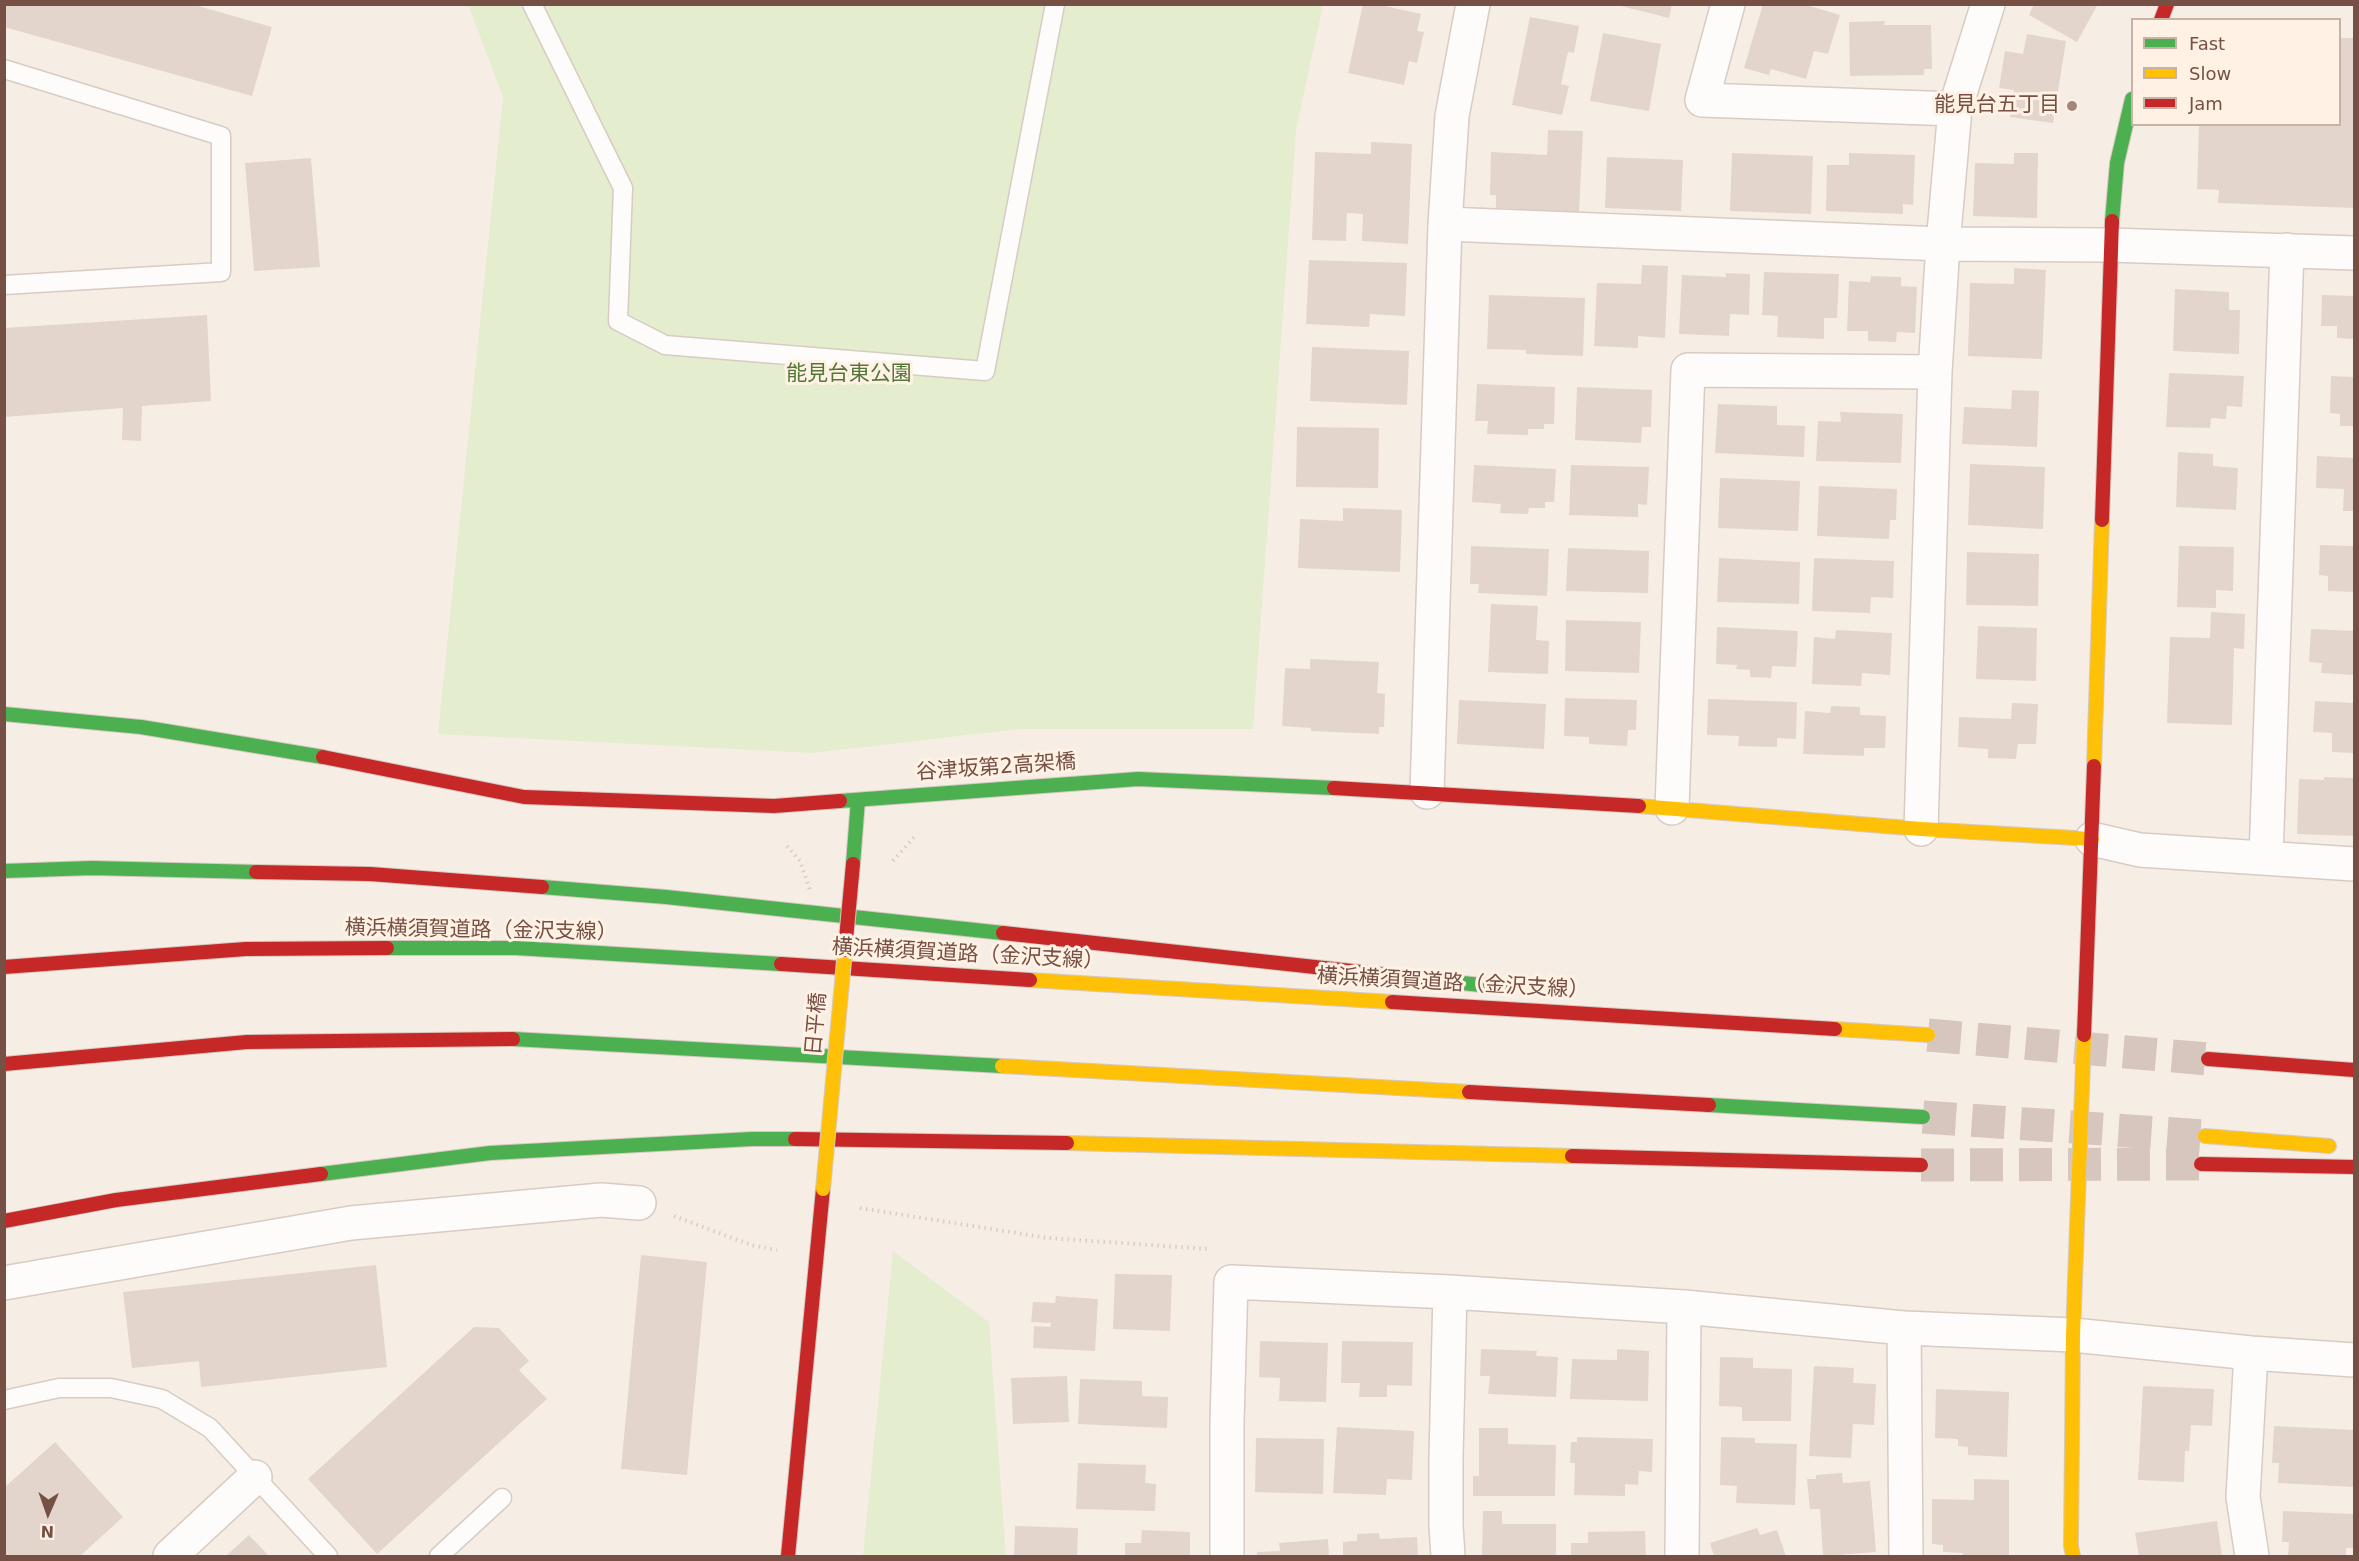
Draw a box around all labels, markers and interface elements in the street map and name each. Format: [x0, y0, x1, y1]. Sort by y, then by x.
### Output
legend [2131, 18, 2341, 126]
text: Fast [2189, 33, 2225, 54]
text: Slow [2189, 63, 2231, 84]
place label: 能見台五丁目 [1934, 93, 2060, 119]
text: Jam [2189, 93, 2223, 114]
marker: 能見台五丁目 [2065, 99, 2079, 113]
park label: 能見台東公園 [786, 362, 912, 388]
street label: 谷津坂第2高架橋 [915, 750, 1077, 786]
street label: 横浜横須賀道路（金沢支線） [344, 916, 618, 946]
street label: 横浜横須賀道路（金沢支線） [831, 935, 1105, 975]
street label: 横浜横須賀道路（金沢支線） [1316, 964, 1590, 1004]
street label: 日平橋 [802, 992, 832, 1056]
north arrow [18, 1483, 78, 1543]
text: N [40, 1522, 54, 1541]

